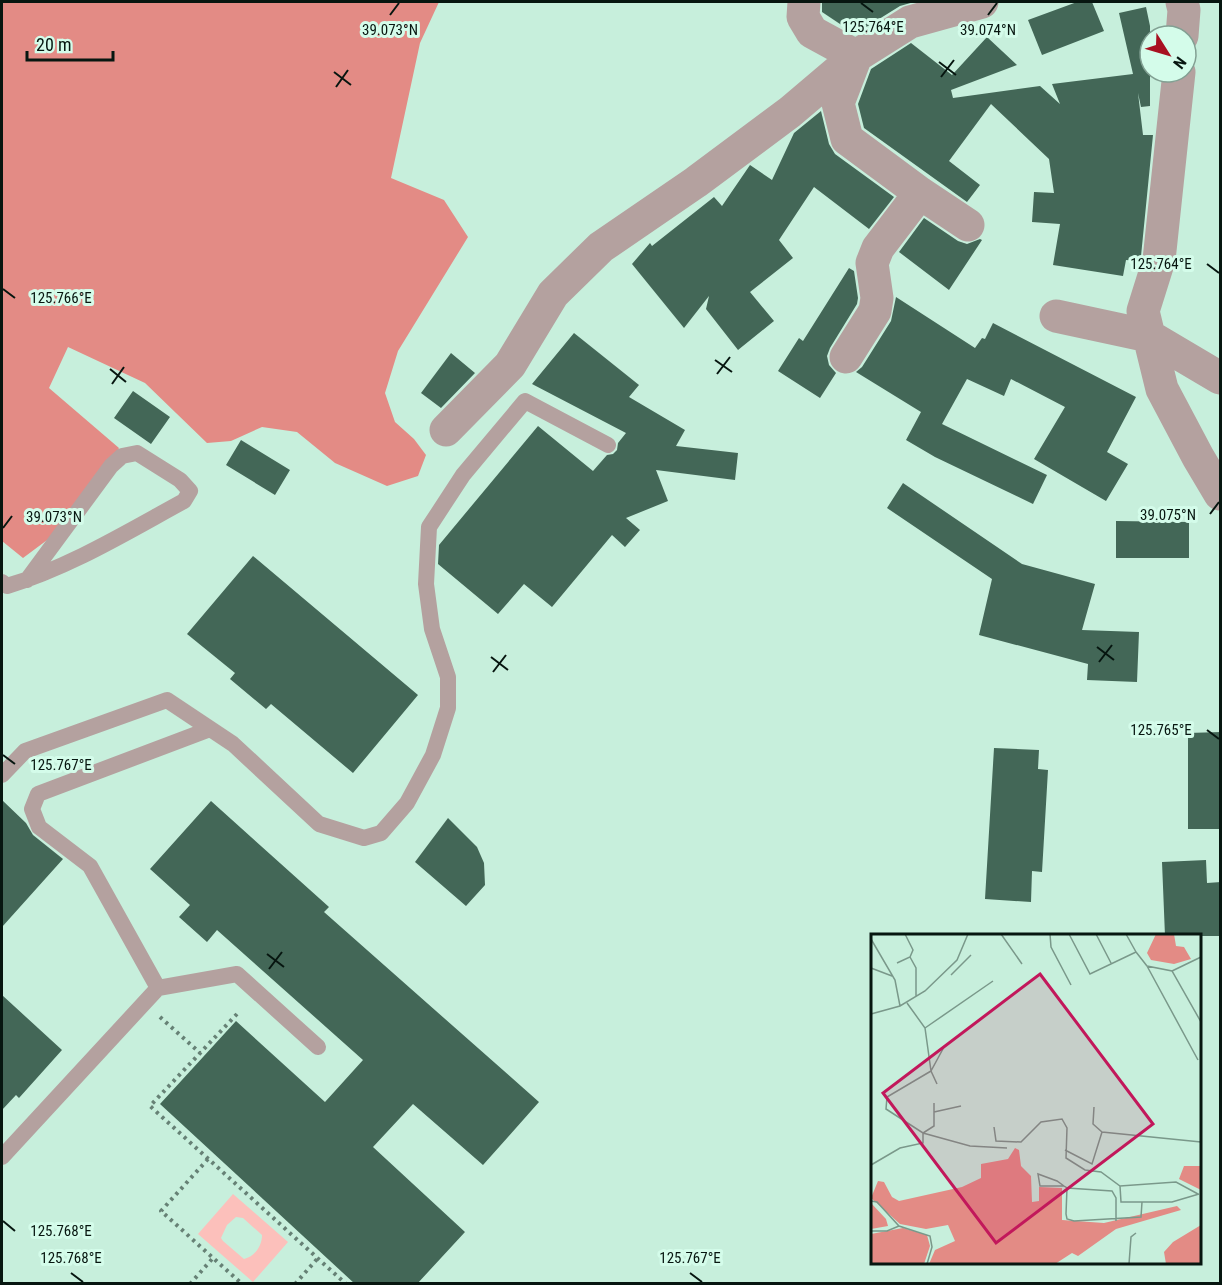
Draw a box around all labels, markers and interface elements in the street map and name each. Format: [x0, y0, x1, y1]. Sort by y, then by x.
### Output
text: 125.764°E [842, 18, 904, 36]
text: 39.073°N [362, 21, 418, 39]
text: 39.074°N [960, 21, 1016, 39]
scale bar [27, 24, 112, 62]
north arrow [1138, 24, 1198, 84]
text: 20 m [36, 34, 71, 55]
text: N [1169, 53, 1190, 72]
text: 125.764°E [1130, 255, 1192, 273]
text: 125.766°E [30, 289, 92, 307]
text: 39.075°N [1140, 506, 1196, 524]
text: 39.073°N [26, 508, 82, 526]
text: 125.765°E [1130, 721, 1192, 739]
text: 125.767°E [30, 756, 92, 774]
inset map [871, 934, 1201, 1264]
text: 125.768°E [30, 1222, 92, 1240]
text: 125.768°E [40, 1249, 102, 1267]
text: 125.767°E [659, 1249, 721, 1267]

